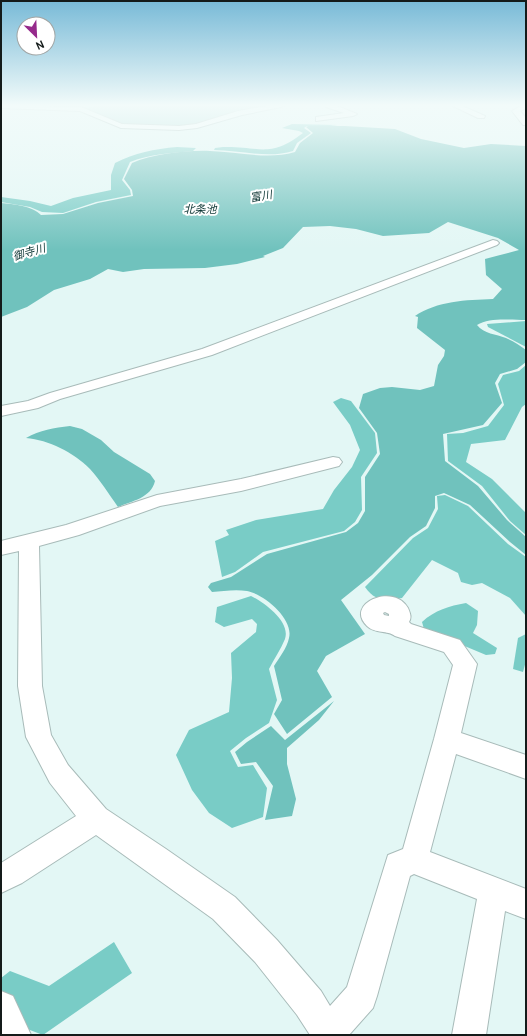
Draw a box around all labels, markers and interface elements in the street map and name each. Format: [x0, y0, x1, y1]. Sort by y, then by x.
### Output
north arrow [16, 16, 56, 56]
text: N [34, 37, 46, 53]
water label: 富川 [249, 187, 274, 205]
water label: 北条池 [184, 202, 217, 216]
water label: 御寺川 [11, 240, 48, 263]

